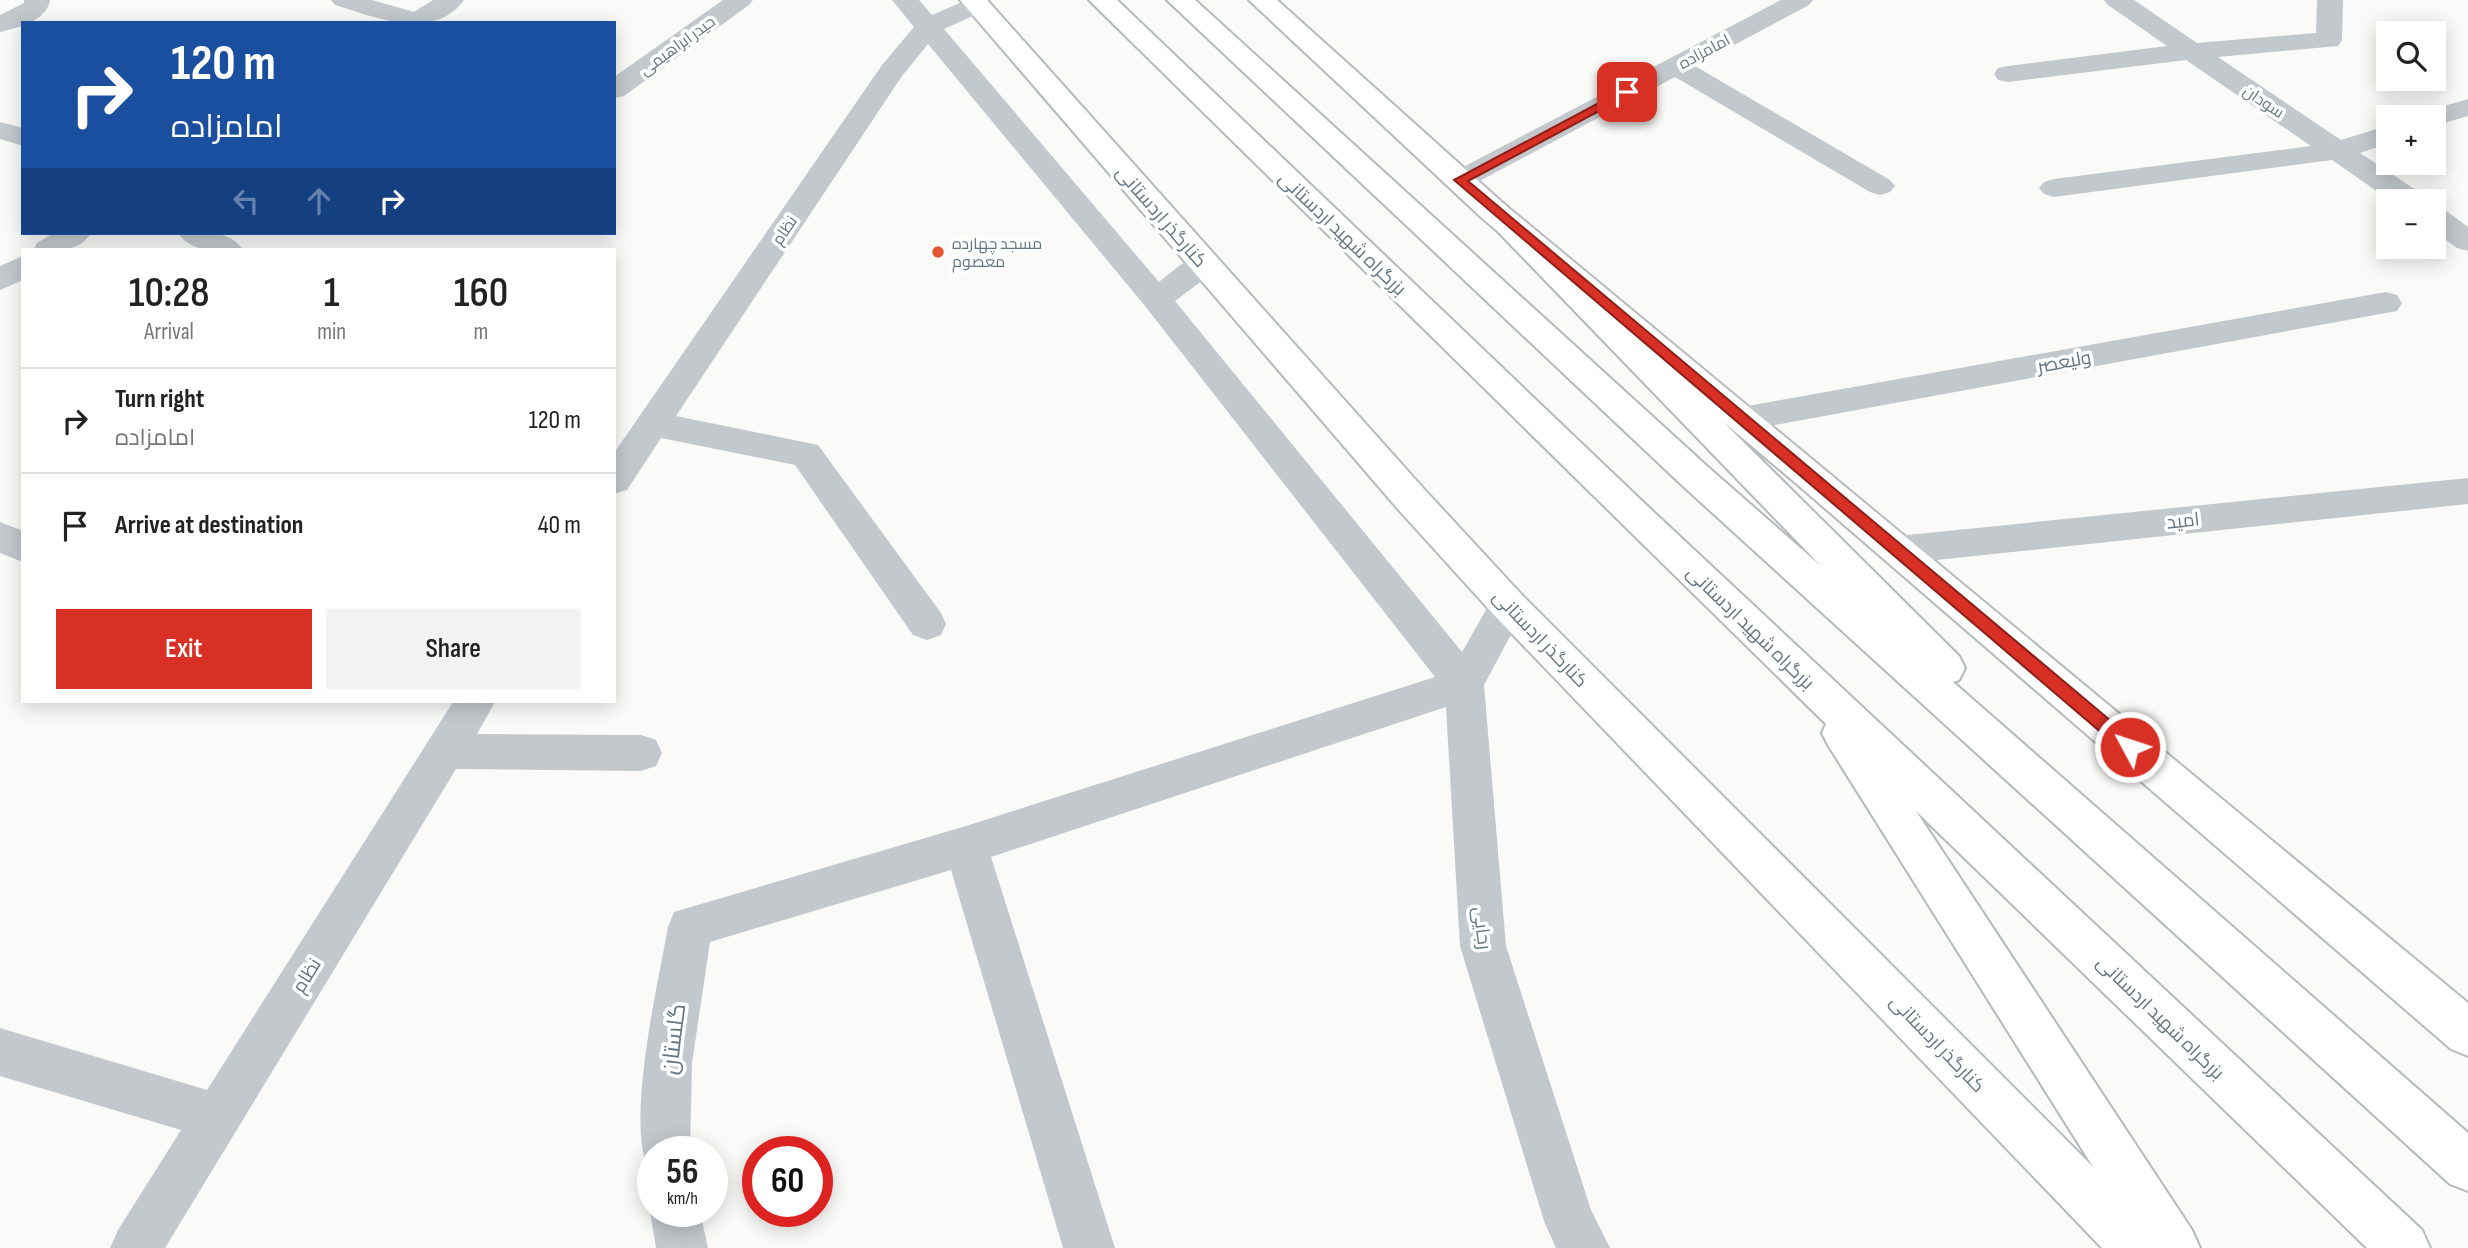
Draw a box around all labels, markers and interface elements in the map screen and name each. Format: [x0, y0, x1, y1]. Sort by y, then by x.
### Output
street label: حیدر ابراهیمی [636, 12, 719, 80]
map controls [2376, 21, 2446, 259]
button: search [2376, 21, 2446, 91]
street label: امامزاده [1676, 31, 1734, 74]
text: 120 m [171, 35, 276, 94]
icon: right [56, 49, 147, 140]
pin [1597, 62, 1657, 122]
icon: arrive [1608, 73, 1646, 111]
street label: سودان [2239, 82, 2287, 123]
button: + [2376, 105, 2446, 175]
text: امامزاده [171, 108, 283, 147]
street label: کنارگذر اردستانی [1110, 161, 1211, 273]
street label: بزرگراه شهید اردستانی [1273, 167, 1411, 301]
icon: left [227, 182, 265, 220]
icon: ahead [300, 182, 338, 220]
icon: right [373, 182, 411, 220]
button: − [2376, 189, 2446, 259]
street label: نظام [769, 213, 803, 250]
place label: مسجد چهارده معصوم [952, 235, 1042, 273]
marker: مسجد چهارده معصوم [930, 244, 946, 260]
text: 10:28 [129, 268, 209, 319]
text: 1 [324, 268, 339, 319]
text: 160 [454, 268, 508, 319]
text: Arrival [144, 318, 194, 346]
text: min [317, 318, 346, 346]
text: m [474, 318, 488, 346]
street label: ولیعصر [2034, 346, 2093, 379]
text: Turn right [115, 384, 204, 415]
icon: right [56, 402, 94, 440]
text: 120 m [528, 405, 581, 436]
text: امامزاده [115, 424, 195, 452]
icon: arrive [56, 507, 94, 545]
street label: امید [2166, 508, 2201, 535]
text: Arrive at destination [115, 510, 303, 541]
text: 40 m [538, 510, 581, 541]
street label: بزرگراه شهید اردستانی [1681, 561, 1819, 695]
street label: کنارگذر اردستانی [1487, 585, 1592, 693]
button: Exit [56, 609, 312, 689]
button: Share [326, 609, 581, 689]
position arrow [2093, 710, 2167, 784]
street label: رجایی [1467, 905, 1496, 951]
street label: بزرگراه شهید اردستانی [2091, 951, 2229, 1085]
street label: نظام [288, 954, 328, 998]
street label: کنارگذر اردستانی [1884, 990, 1989, 1098]
street label: گلستان [656, 1002, 692, 1076]
speed limit sign: 60 [742, 1136, 833, 1227]
text: 56 [667, 1151, 698, 1194]
text: km/h [667, 1188, 698, 1209]

